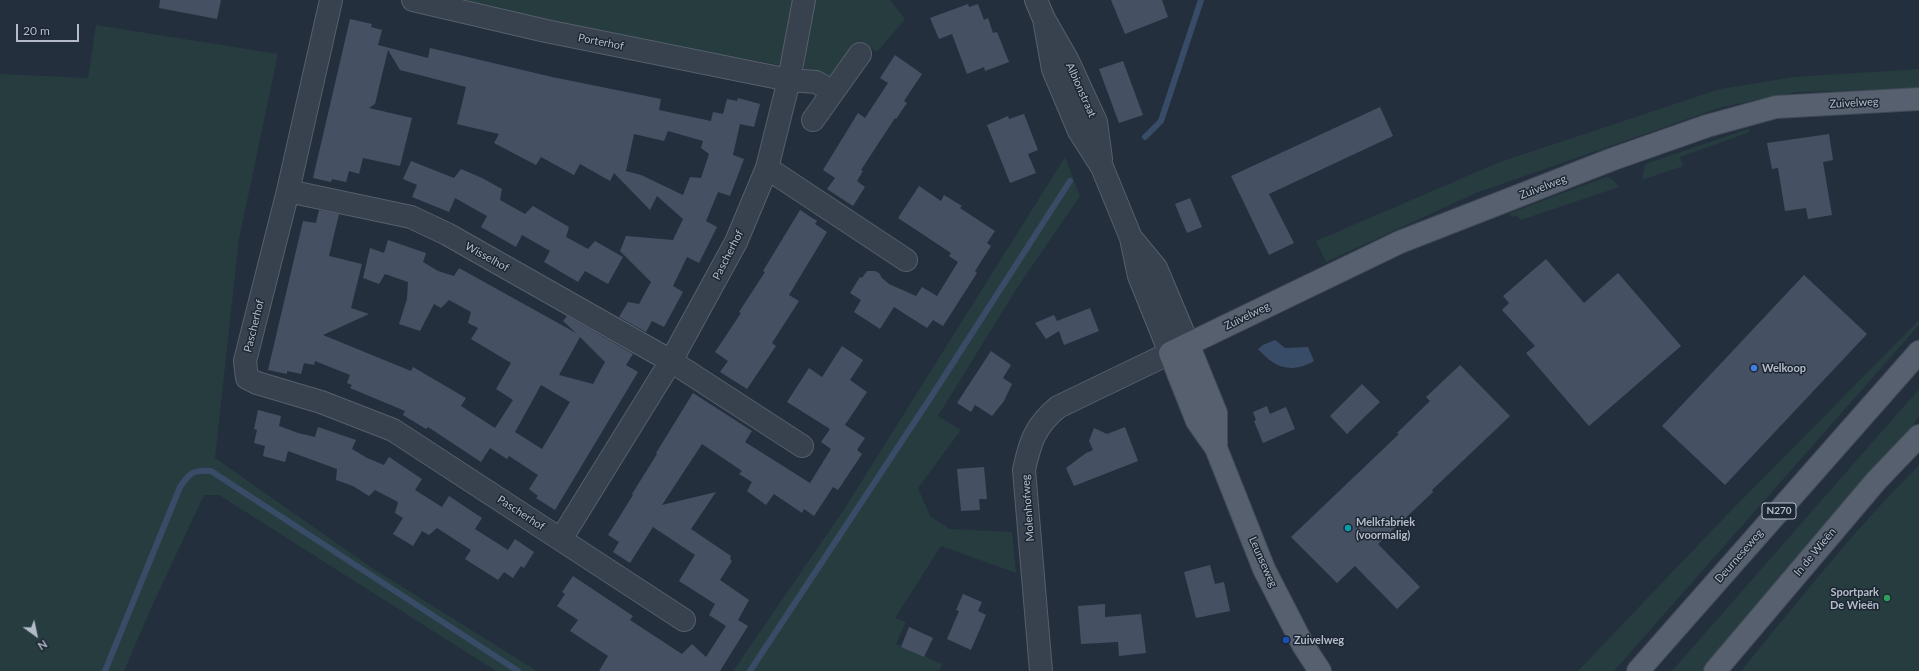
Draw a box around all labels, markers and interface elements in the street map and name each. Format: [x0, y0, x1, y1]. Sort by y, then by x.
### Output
scale bar [18, 16, 81, 42]
text: 20 m [23, 23, 50, 38]
street label: Porterhof [577, 31, 625, 53]
street label: Albionstraat [1063, 61, 1099, 119]
street label: Zuivelweg [1829, 95, 1879, 111]
street label: Zuivelweg [1518, 172, 1568, 202]
street label: Pascherhof [710, 228, 746, 282]
street label: Wisselhof [463, 240, 511, 274]
street label: Pascherhof [241, 298, 267, 354]
street label: Zuivelweg [1222, 299, 1272, 333]
place label: Welkoop [1762, 361, 1806, 375]
marker: Welkoop [1749, 363, 1759, 373]
street label: Molenhofweg [1019, 474, 1037, 542]
street label: Pascherhof [495, 493, 547, 533]
road number: N270 [1762, 503, 1796, 519]
place label: Melkfabriek (voormalig) [1356, 515, 1415, 541]
marker: Melkfabriek (voormalig) [1343, 523, 1353, 533]
street label: In de Wieën [1791, 525, 1839, 579]
street label: Deurneseweg [1712, 526, 1766, 586]
street label: Leunseweg [1246, 535, 1280, 589]
place label: Sportpark De Wieën [1830, 585, 1879, 611]
marker: Sportpark De Wieën [1882, 593, 1892, 603]
north arrow [16, 615, 56, 655]
place label: Zuivelweg [1294, 633, 1344, 647]
marker: Zuivelweg [1281, 635, 1291, 645]
text: N [36, 638, 50, 653]

